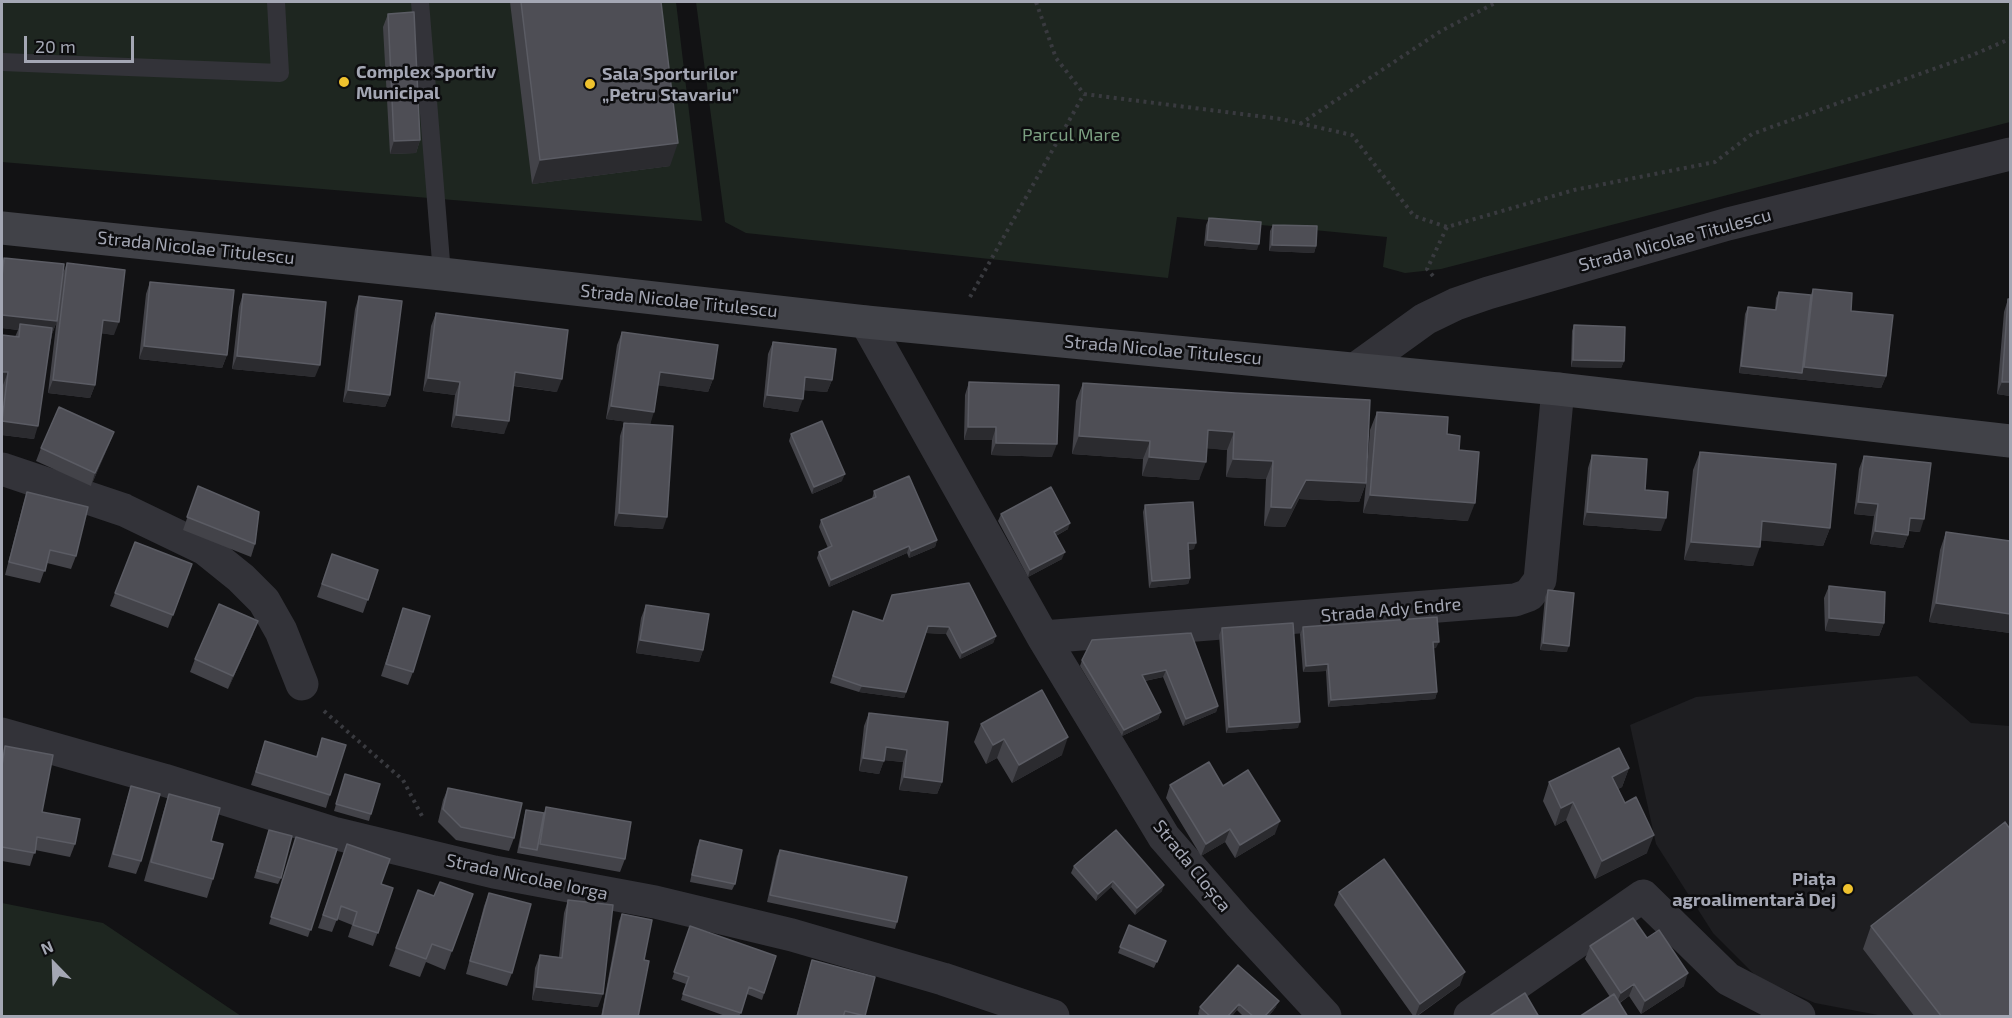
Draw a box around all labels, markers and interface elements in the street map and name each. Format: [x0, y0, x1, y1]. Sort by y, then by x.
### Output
scale bar [27, 24, 136, 62]
text: 20 m [35, 35, 76, 57]
place label: Complex Sportiv Municipal [356, 61, 496, 104]
place label: Sala Sporturilor „Petru Stavariu” [602, 63, 739, 106]
marker: Complex Sportiv Municipal [337, 75, 351, 89]
marker: Sala Sporturilor „Petru Stavariu” [583, 77, 597, 91]
park label: Parcul Mare [1022, 124, 1120, 146]
street label: Strada Nicolae Titulescu [1576, 204, 1774, 276]
street label: Strada Nicolae Titulescu [96, 227, 296, 269]
street label: Strada Nicolae Titulescu [579, 280, 779, 322]
street label: Strada Nicolae Titulescu [1063, 331, 1263, 369]
street label: Strada Ady Endre [1320, 593, 1462, 627]
street label: Strada Cloșca [1148, 816, 1236, 916]
street label: Strada Nicolae Iorga [444, 849, 610, 905]
place label: Piața agroalimentară Dej [1672, 868, 1836, 910]
marker: Piața agroalimentară Dej [1841, 882, 1855, 896]
north arrow [24, 934, 84, 994]
text: N [38, 936, 56, 958]

